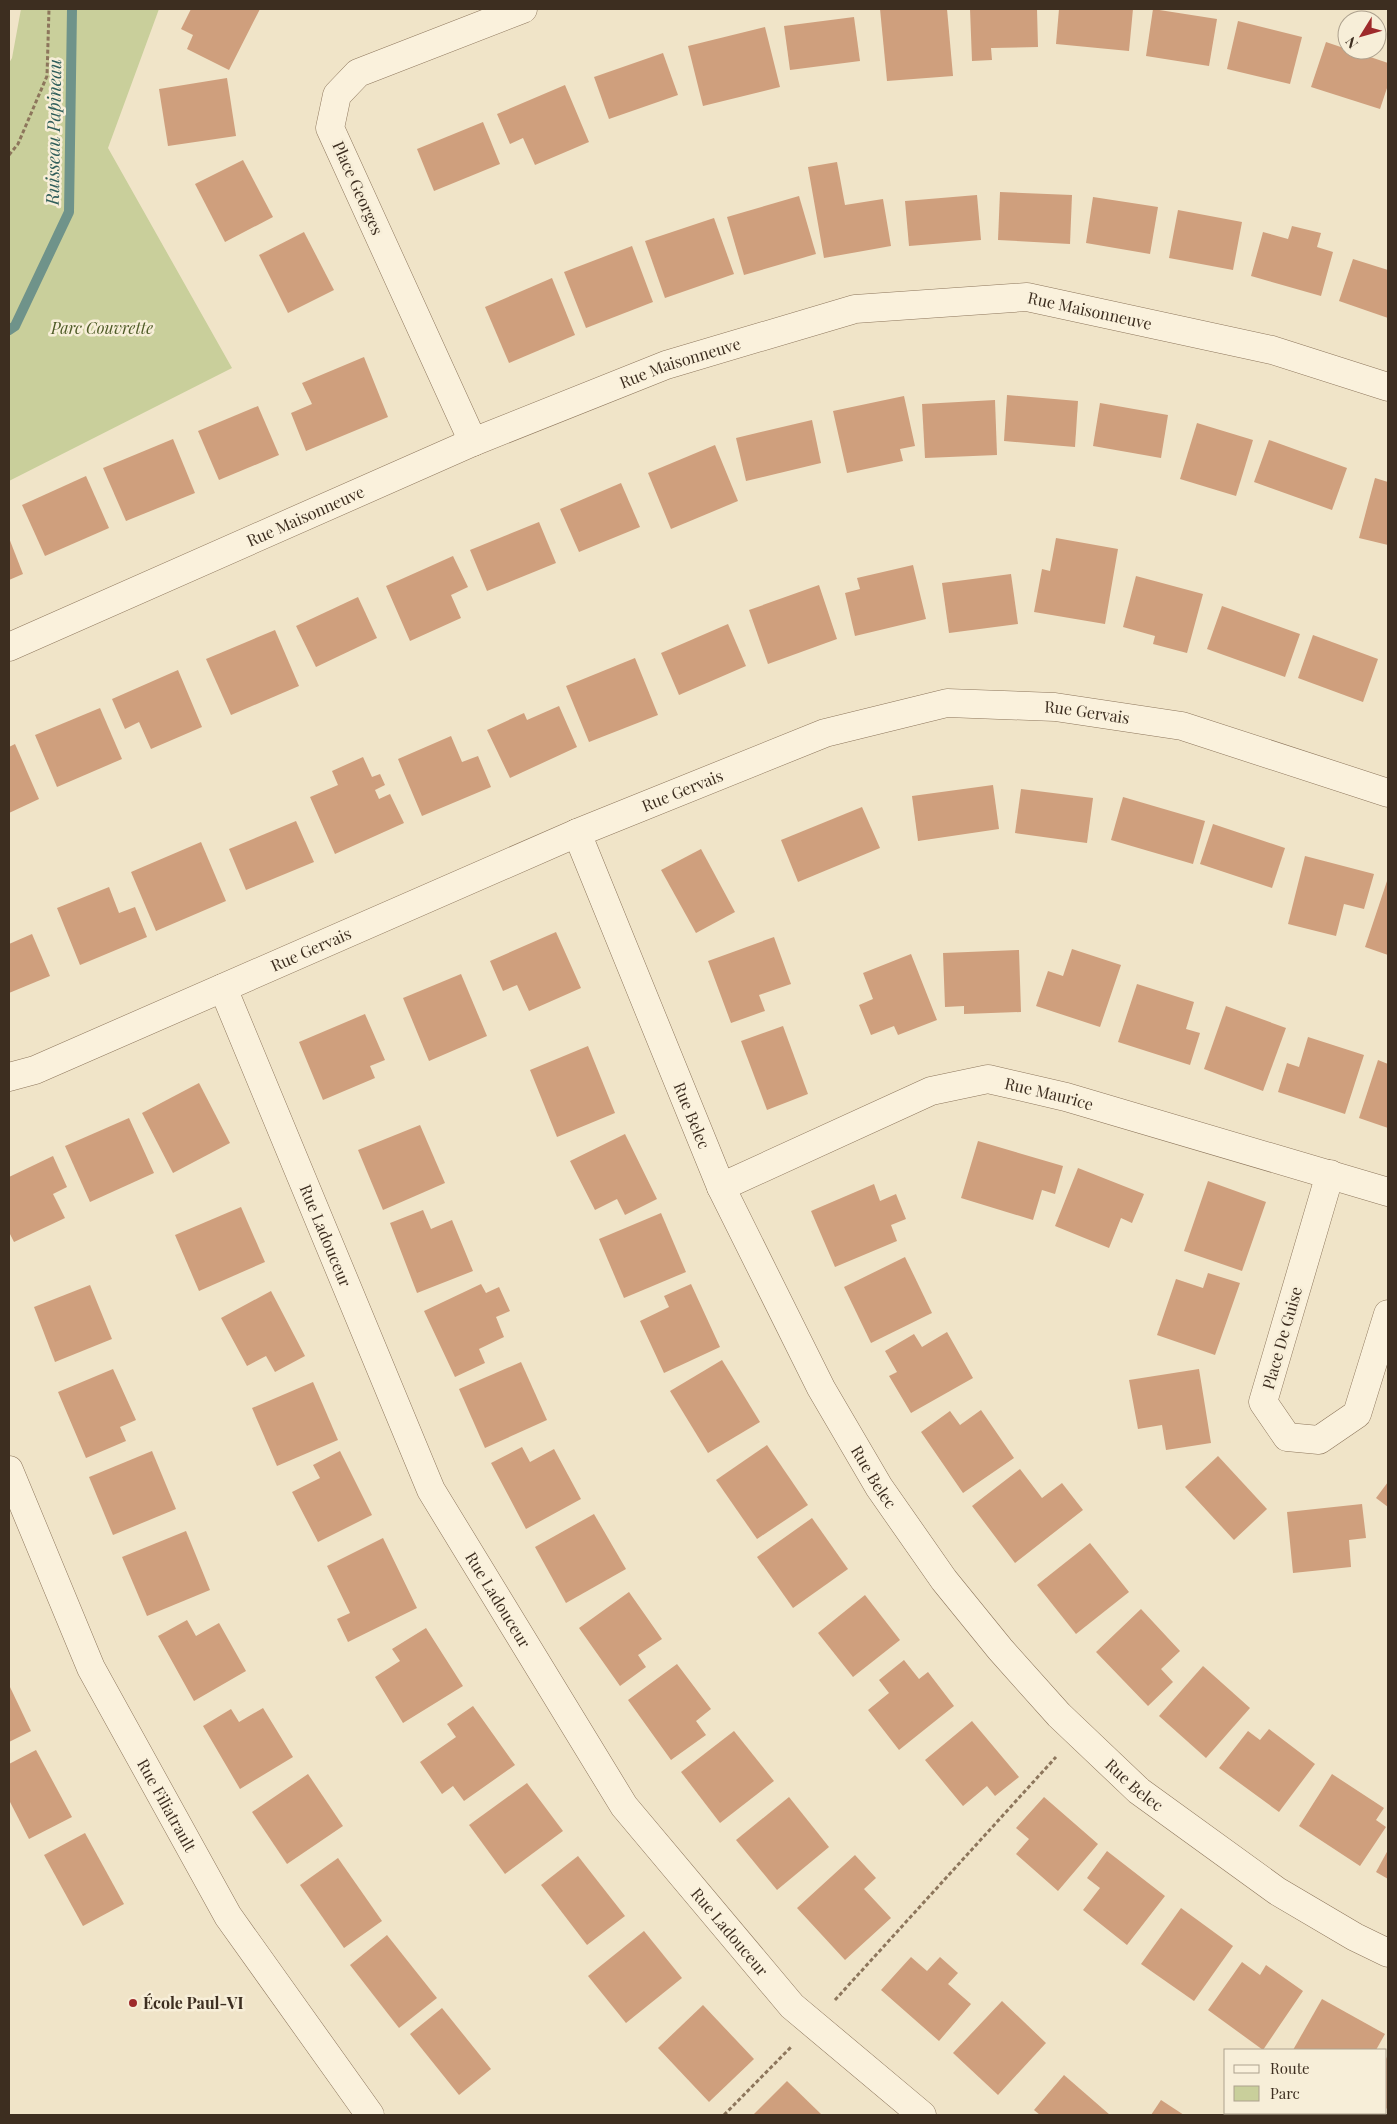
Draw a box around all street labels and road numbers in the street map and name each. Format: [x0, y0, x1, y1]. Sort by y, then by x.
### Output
street label: Place Georges [328, 138, 388, 238]
street label: Rue Maisonneuve [1026, 286, 1154, 334]
street label: Rue Maisonneuve [616, 333, 743, 393]
street label: Rue Maisonneuve [243, 480, 367, 551]
street label: Rue Gervais [1044, 696, 1131, 728]
street label: Rue Gervais [638, 764, 726, 816]
street label: Rue Gervais [267, 922, 354, 976]
street label: Rue Maurice [1003, 1072, 1096, 1115]
street label: Rue Belec [669, 1079, 715, 1152]
street label: Rue Ladouceur [296, 1181, 357, 1290]
street label: Place De Guise [1257, 1284, 1306, 1392]
street label: Rue Belec [847, 1441, 902, 1512]
street label: Rue Ladouceur [461, 1548, 536, 1651]
street label: Rue Belec [1101, 1754, 1168, 1815]
street label: Rue Filiatrault [133, 1755, 201, 1855]
street label: Rue Ladouceur [687, 1883, 773, 1980]

